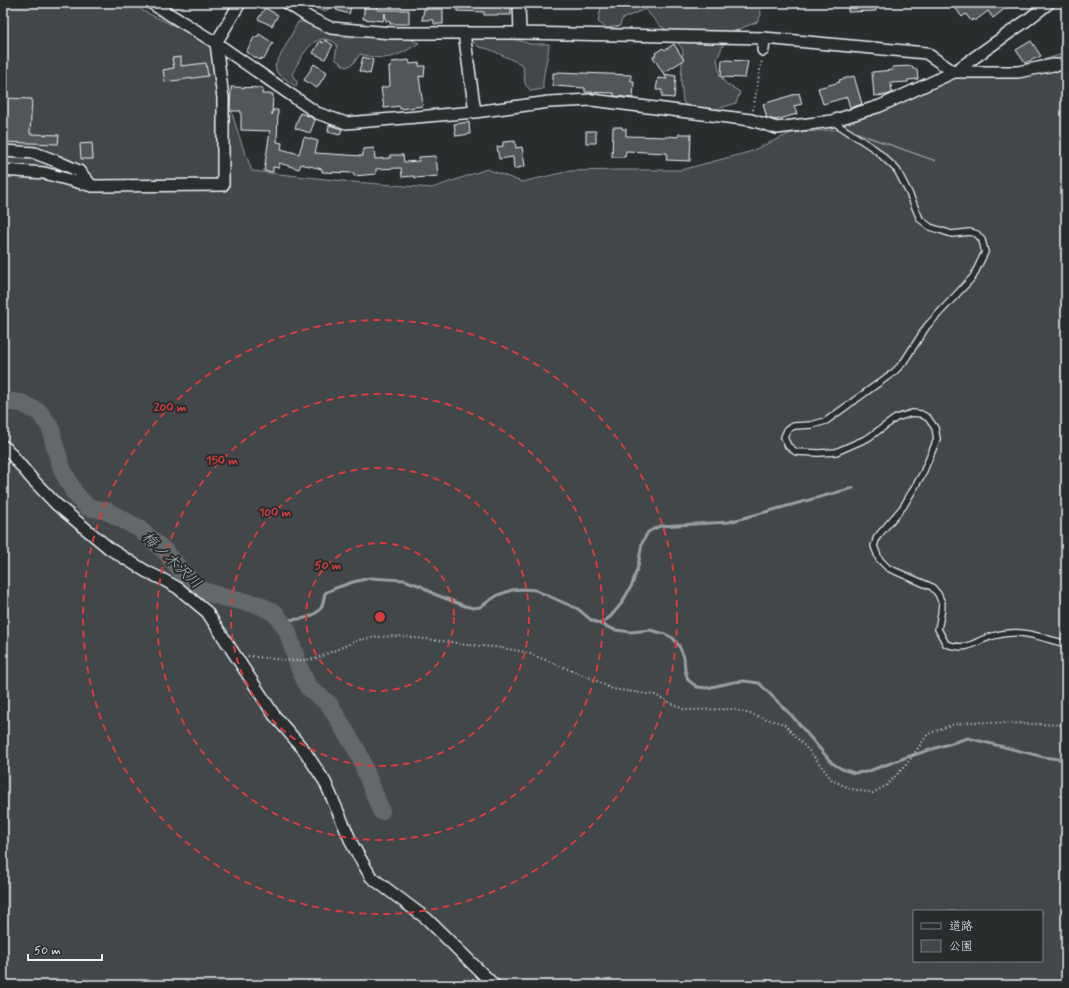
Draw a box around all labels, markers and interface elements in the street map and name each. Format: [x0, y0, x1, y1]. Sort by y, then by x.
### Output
text: 200 m [154, 400, 187, 416]
text: 150 m [206, 453, 238, 469]
text: 100 m [259, 505, 292, 521]
water label: 梅ノ木沢川 [137, 528, 206, 594]
text: 50 m [315, 558, 342, 574]
centre of rings [373, 610, 387, 624]
legend [913, 910, 1043, 962]
text: 道路 [949, 919, 973, 935]
scale bar [28, 936, 102, 962]
text: 公園 [949, 939, 973, 955]
text: 50 m [34, 943, 61, 959]

